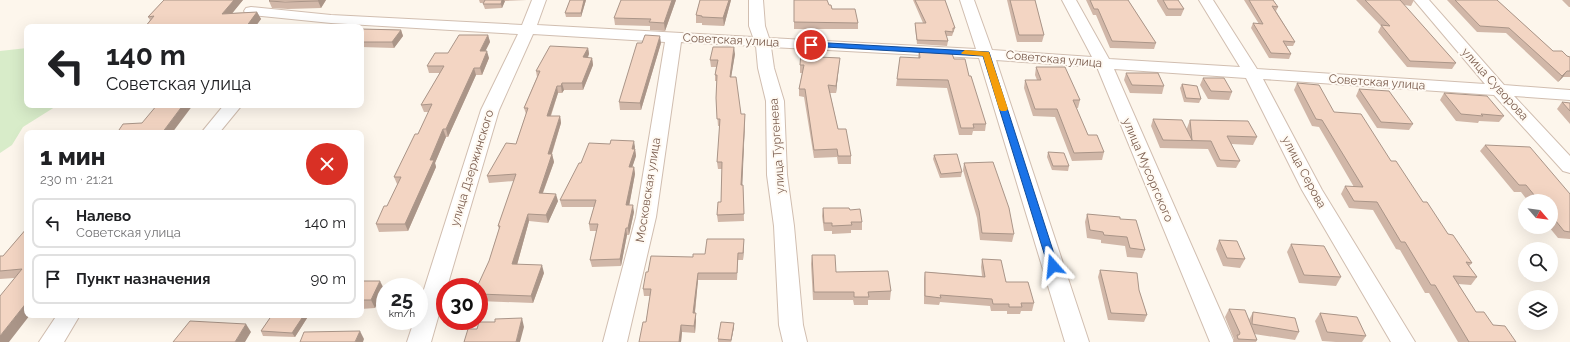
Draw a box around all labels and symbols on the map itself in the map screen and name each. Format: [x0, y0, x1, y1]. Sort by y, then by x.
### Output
pin [794, 28, 828, 62]
street label: Советская улица [682, 30, 780, 50]
street label: улица Суворова [1459, 45, 1531, 123]
street label: Советская улица [1005, 48, 1103, 70]
street label: Советская улица [1328, 72, 1426, 92]
street label: улица Тургенева [767, 98, 787, 194]
street label: улица Дзержинского [448, 108, 496, 228]
street label: улица Мусоргского [1120, 116, 1176, 224]
street label: улица Серова [1279, 133, 1329, 211]
street label: Московская улица [633, 137, 663, 243]
north arrow [1518, 194, 1558, 234]
position arrow [1032, 245, 1074, 287]
speed limit sign: 30 [436, 278, 488, 330]

